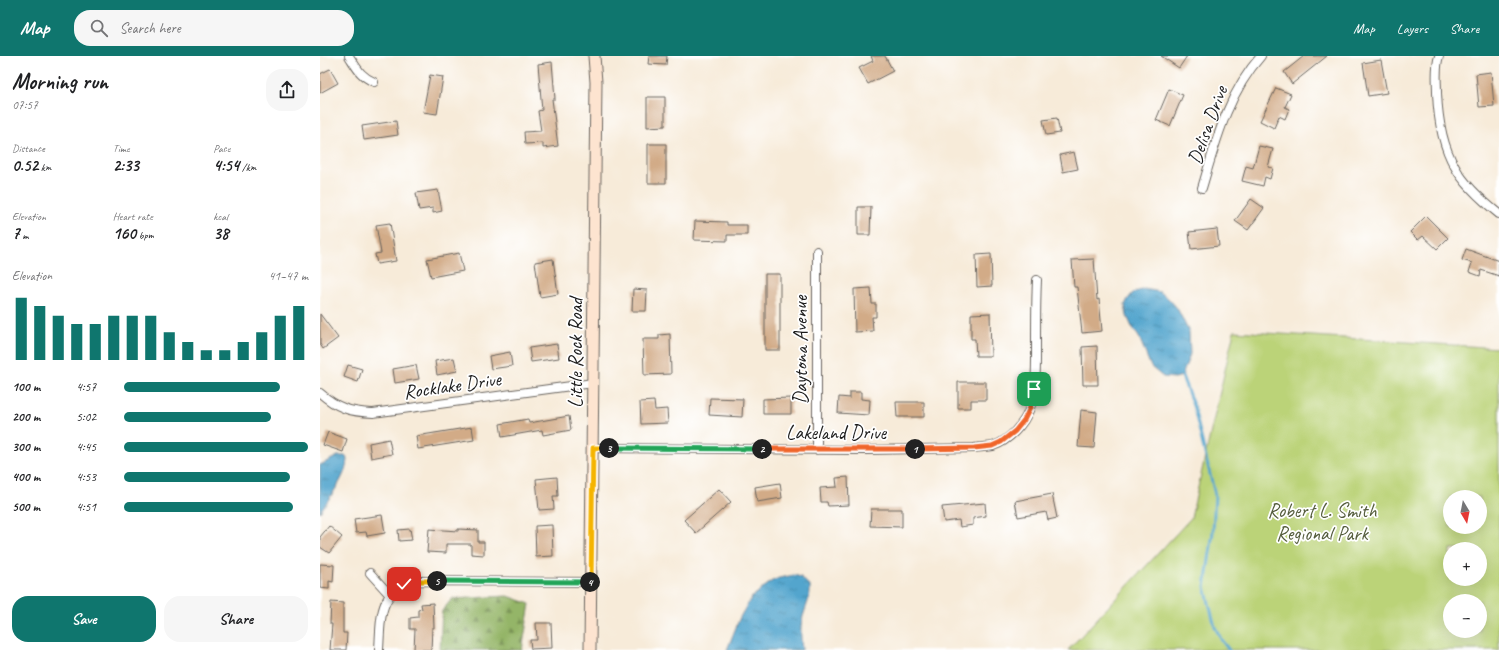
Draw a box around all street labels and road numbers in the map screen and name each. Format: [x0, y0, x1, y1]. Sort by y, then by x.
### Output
street label: Delisa Drive [1182, 81, 1234, 168]
street label: Daytona Avenue [788, 294, 813, 404]
street label: Little Rock Road [563, 295, 588, 408]
street label: Rocklake Drive [402, 366, 504, 405]
street label: Lakeland Drive [786, 420, 887, 445]

